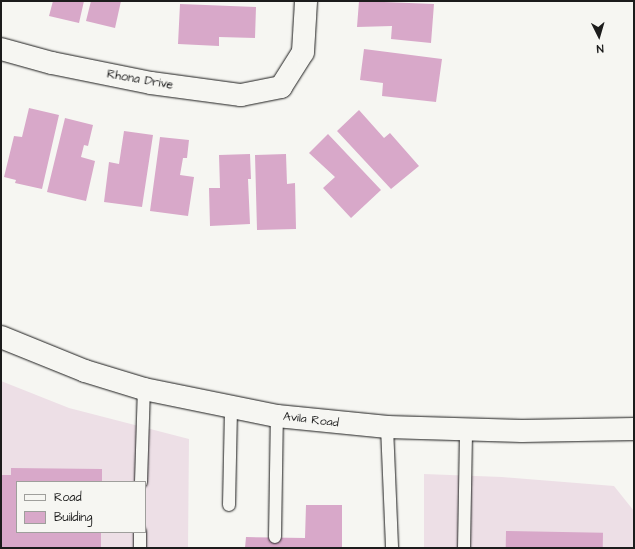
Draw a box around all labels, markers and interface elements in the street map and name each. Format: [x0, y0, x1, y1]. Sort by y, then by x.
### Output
north arrow [579, 16, 619, 56]
text: N [596, 41, 604, 56]
street label: Rhona Drive [106, 67, 174, 93]
street label: Avila Road [282, 409, 340, 431]
legend [16, 481, 146, 533]
text: Road [54, 489, 82, 506]
text: Building [54, 509, 92, 526]

